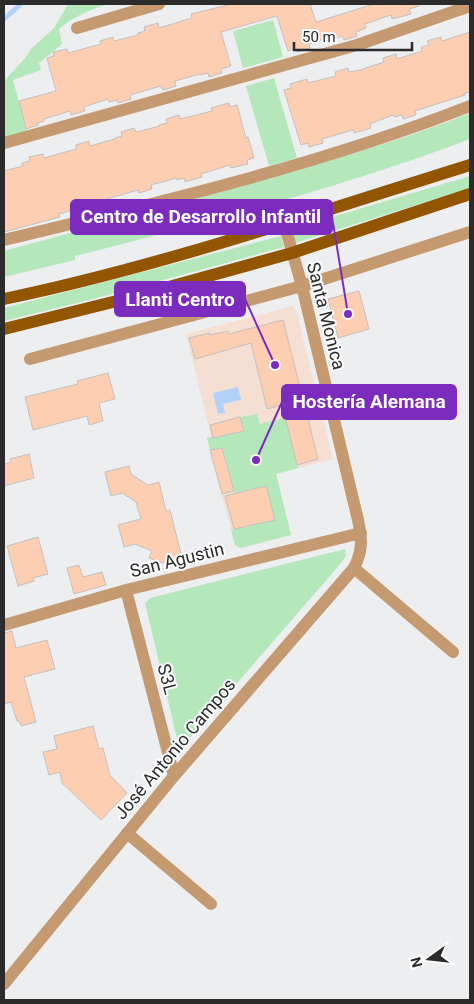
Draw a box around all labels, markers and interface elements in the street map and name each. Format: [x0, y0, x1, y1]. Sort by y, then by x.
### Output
scale bar [294, 20, 412, 52]
text: 50 m [302, 28, 336, 46]
callout: Centro de Desarrollo Infantil [71, 200, 332, 234]
text: Centro de Desarrollo Infantil [81, 205, 321, 228]
street label: Santa Monica [303, 260, 350, 372]
callout: Llanti Centro [115, 282, 245, 316]
text: Llanti Centro [125, 288, 235, 311]
callout: Hostería Alemana [282, 385, 456, 419]
text: Hostería Alemana [292, 390, 446, 413]
street label: San Agustin [128, 538, 226, 581]
street label: S3L [153, 661, 182, 697]
street label: José Antonio Campos [110, 674, 240, 823]
north arrow [404, 934, 454, 984]
text: N [407, 956, 425, 969]

